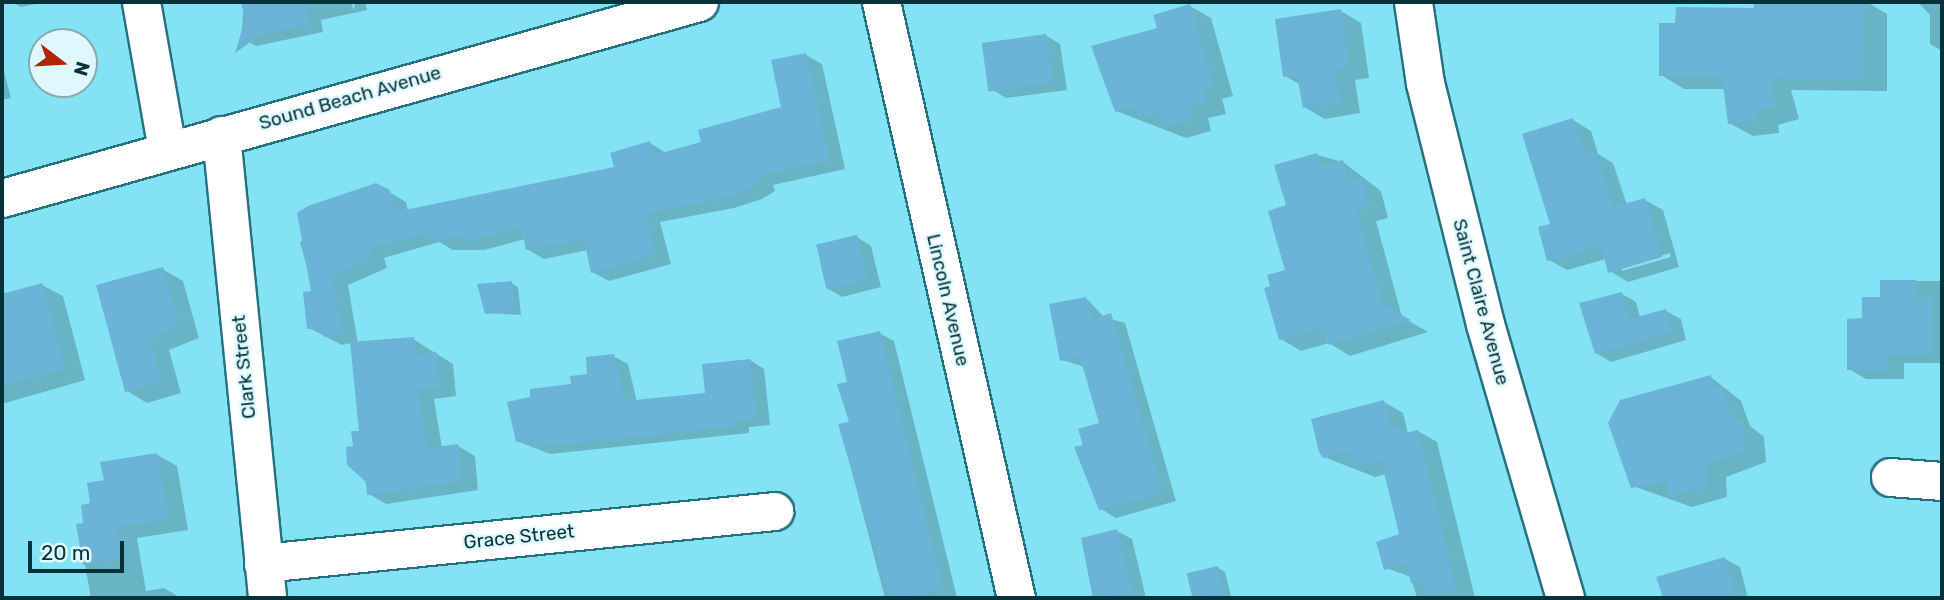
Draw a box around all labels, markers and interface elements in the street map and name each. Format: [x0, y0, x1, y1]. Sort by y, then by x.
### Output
north arrow [28, 28, 98, 98]
text: N [69, 59, 95, 79]
street label: Sound Beach Avenue [256, 61, 444, 135]
street label: Saint Claire Avenue [1448, 216, 1514, 388]
street label: Lincoln Avenue [922, 231, 974, 369]
street label: Clark Street [227, 314, 261, 420]
street label: Grace Street [463, 520, 575, 554]
scale bar [32, 526, 128, 570]
text: 20 m [41, 540, 90, 565]

